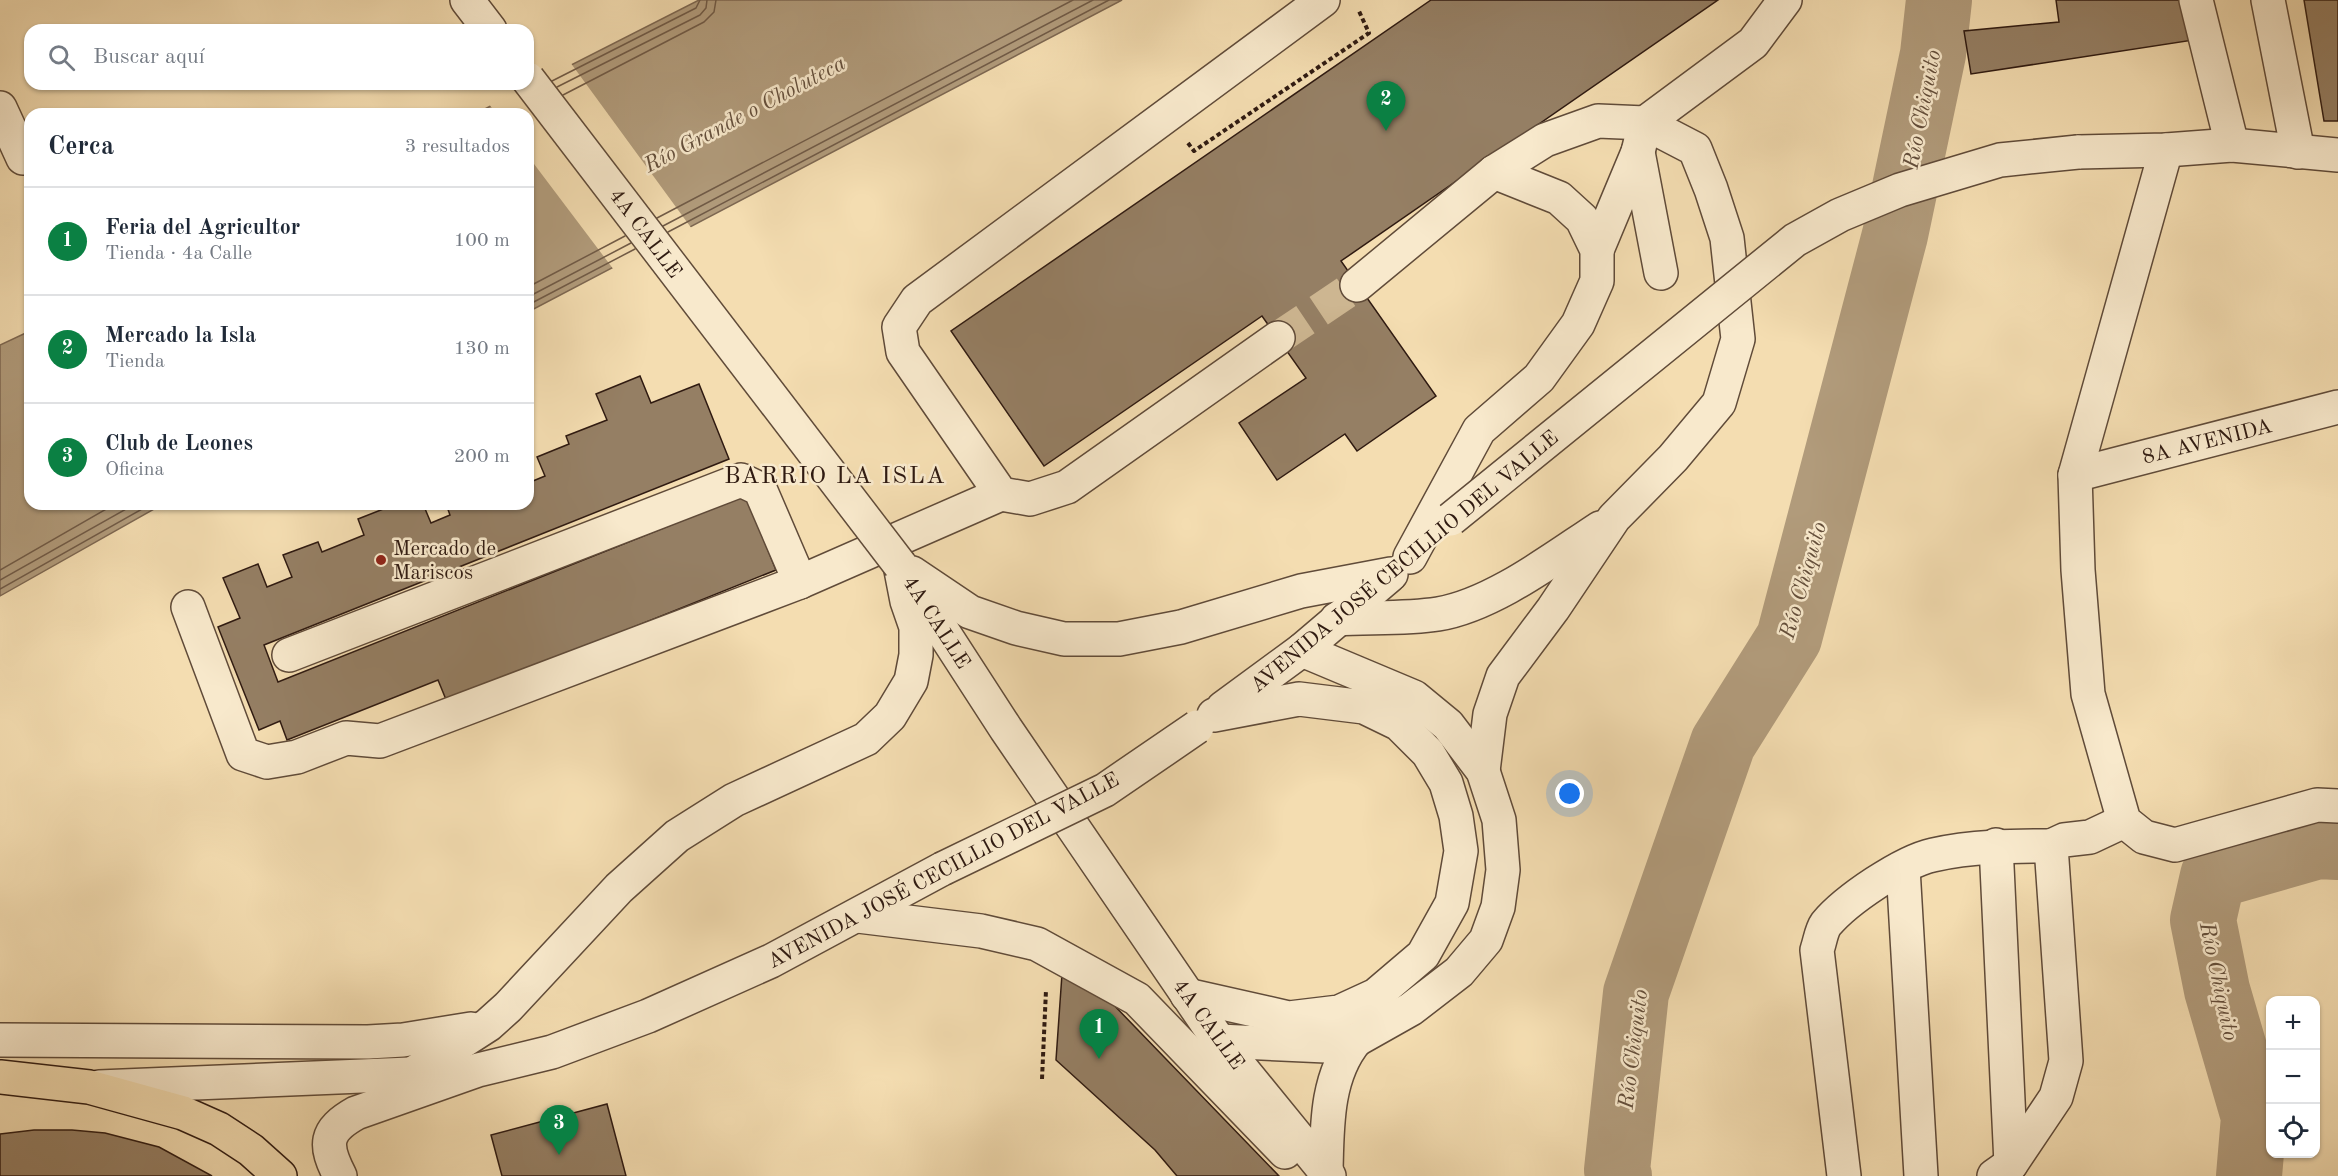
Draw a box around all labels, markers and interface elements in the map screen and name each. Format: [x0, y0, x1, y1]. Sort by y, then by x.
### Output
search box [24, 24, 534, 90]
icon: search [45, 41, 78, 74]
text: Buscar aquí [93, 46, 205, 68]
water label: Río Chiquito [1900, 48, 1945, 172]
water label: Río Grande o Choluteca [640, 52, 850, 178]
pin: 2 [1366, 82, 1406, 131]
text: Cerca [48, 134, 114, 160]
text: 3 resultados [405, 137, 510, 157]
street label: 4A CALLE [605, 185, 685, 282]
text: Feria del Agricultor [105, 217, 300, 239]
text: 1 [62, 231, 73, 251]
text: 100 m [454, 231, 510, 251]
text: Tienda · 4a Calle [105, 244, 252, 264]
text: Mercado la Isla [105, 325, 256, 347]
text: 2 [62, 339, 73, 359]
text: 130 m [454, 339, 510, 359]
text: Tienda [105, 352, 165, 372]
street label: 8A AVENIDA [2140, 416, 2274, 469]
street label: AVENIDA JOSÉ CECILLIO DEL VALLE [1244, 424, 1563, 697]
text: Club de Leones [105, 433, 253, 455]
text: 3 [62, 447, 73, 467]
text: 200 m [454, 447, 510, 467]
text: Oficina [105, 460, 164, 480]
district label: BARRIO LA ISLA [724, 465, 946, 489]
water label: Río Chiquito [1776, 520, 1831, 642]
place label: Mercado de Mariscos [393, 539, 496, 584]
marker: Mercado de Mariscos [374, 553, 388, 567]
street label: 4A CALLE [898, 573, 973, 673]
street label: AVENIDA JOSÉ CECILLIO DEL VALLE [763, 766, 1123, 973]
your location [1555, 779, 1584, 808]
water label: Río Chiquito [2195, 919, 2241, 1043]
street label: 4A CALLE [1168, 976, 1247, 1074]
water label: Río Chiquito [1616, 988, 1652, 1111]
map controls [2266, 996, 2320, 1158]
button: + [2266, 996, 2320, 1050]
pin: 1 [1080, 1010, 1118, 1059]
button: − [2266, 1050, 2320, 1104]
button: locate [2266, 1104, 2320, 1158]
pin: 3 [540, 1106, 578, 1155]

